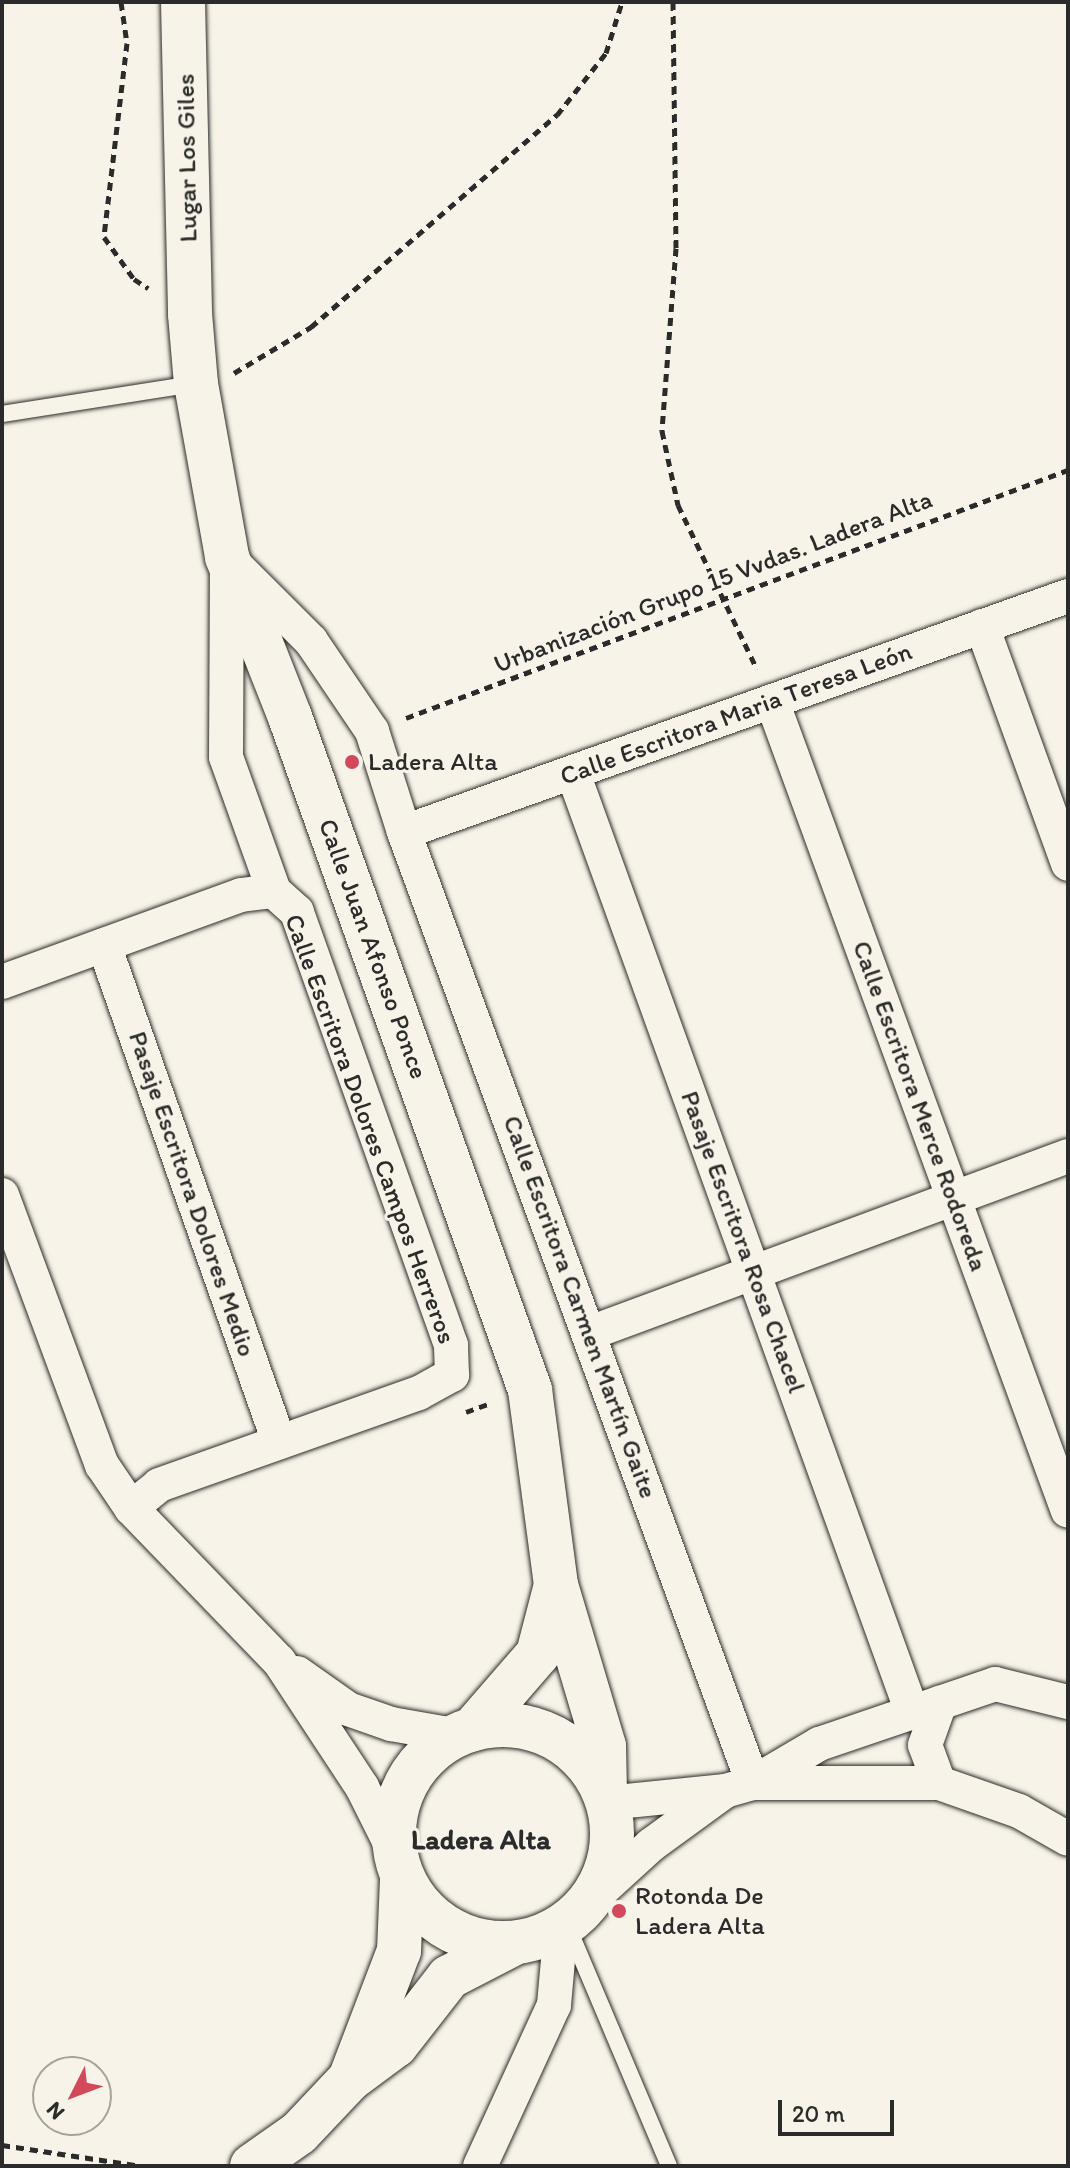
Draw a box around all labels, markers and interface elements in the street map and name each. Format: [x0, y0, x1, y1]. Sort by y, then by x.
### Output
street label: Lugar Los Giles [170, 73, 204, 243]
street label: Urbanización Grupo 15 Vvdas. Ladera Alta [489, 484, 937, 680]
street label: Calle Escritora Maria Teresa León [556, 636, 916, 792]
place label: Ladera Alta [368, 746, 498, 778]
marker: Ladera Alta [343, 753, 361, 771]
street label: Calle Juan Afonso Ponce [312, 815, 434, 1083]
street label: Calle Escritora Dolores Campos Herreros [278, 910, 462, 1348]
street label: Calle Escritora Merce Rodoreda [846, 936, 994, 1276]
street label: Pasaje Escritora Dolores Medio [122, 1027, 262, 1361]
street label: Pasaje Escritora Rosa Chacel [674, 1087, 812, 1397]
street label: Calle Escritora Carmen Martín Gaite [496, 1111, 664, 1503]
district label: Ladera Alta [411, 1822, 551, 1856]
place label: Rotonda De Ladera Alta [635, 1880, 765, 1942]
marker: Rotonda De Ladera Alta [610, 1902, 628, 1920]
north arrow [32, 2056, 112, 2136]
scale bar [782, 2084, 898, 2134]
text: N [40, 2097, 70, 2126]
text: 20 m [792, 2099, 845, 2128]

